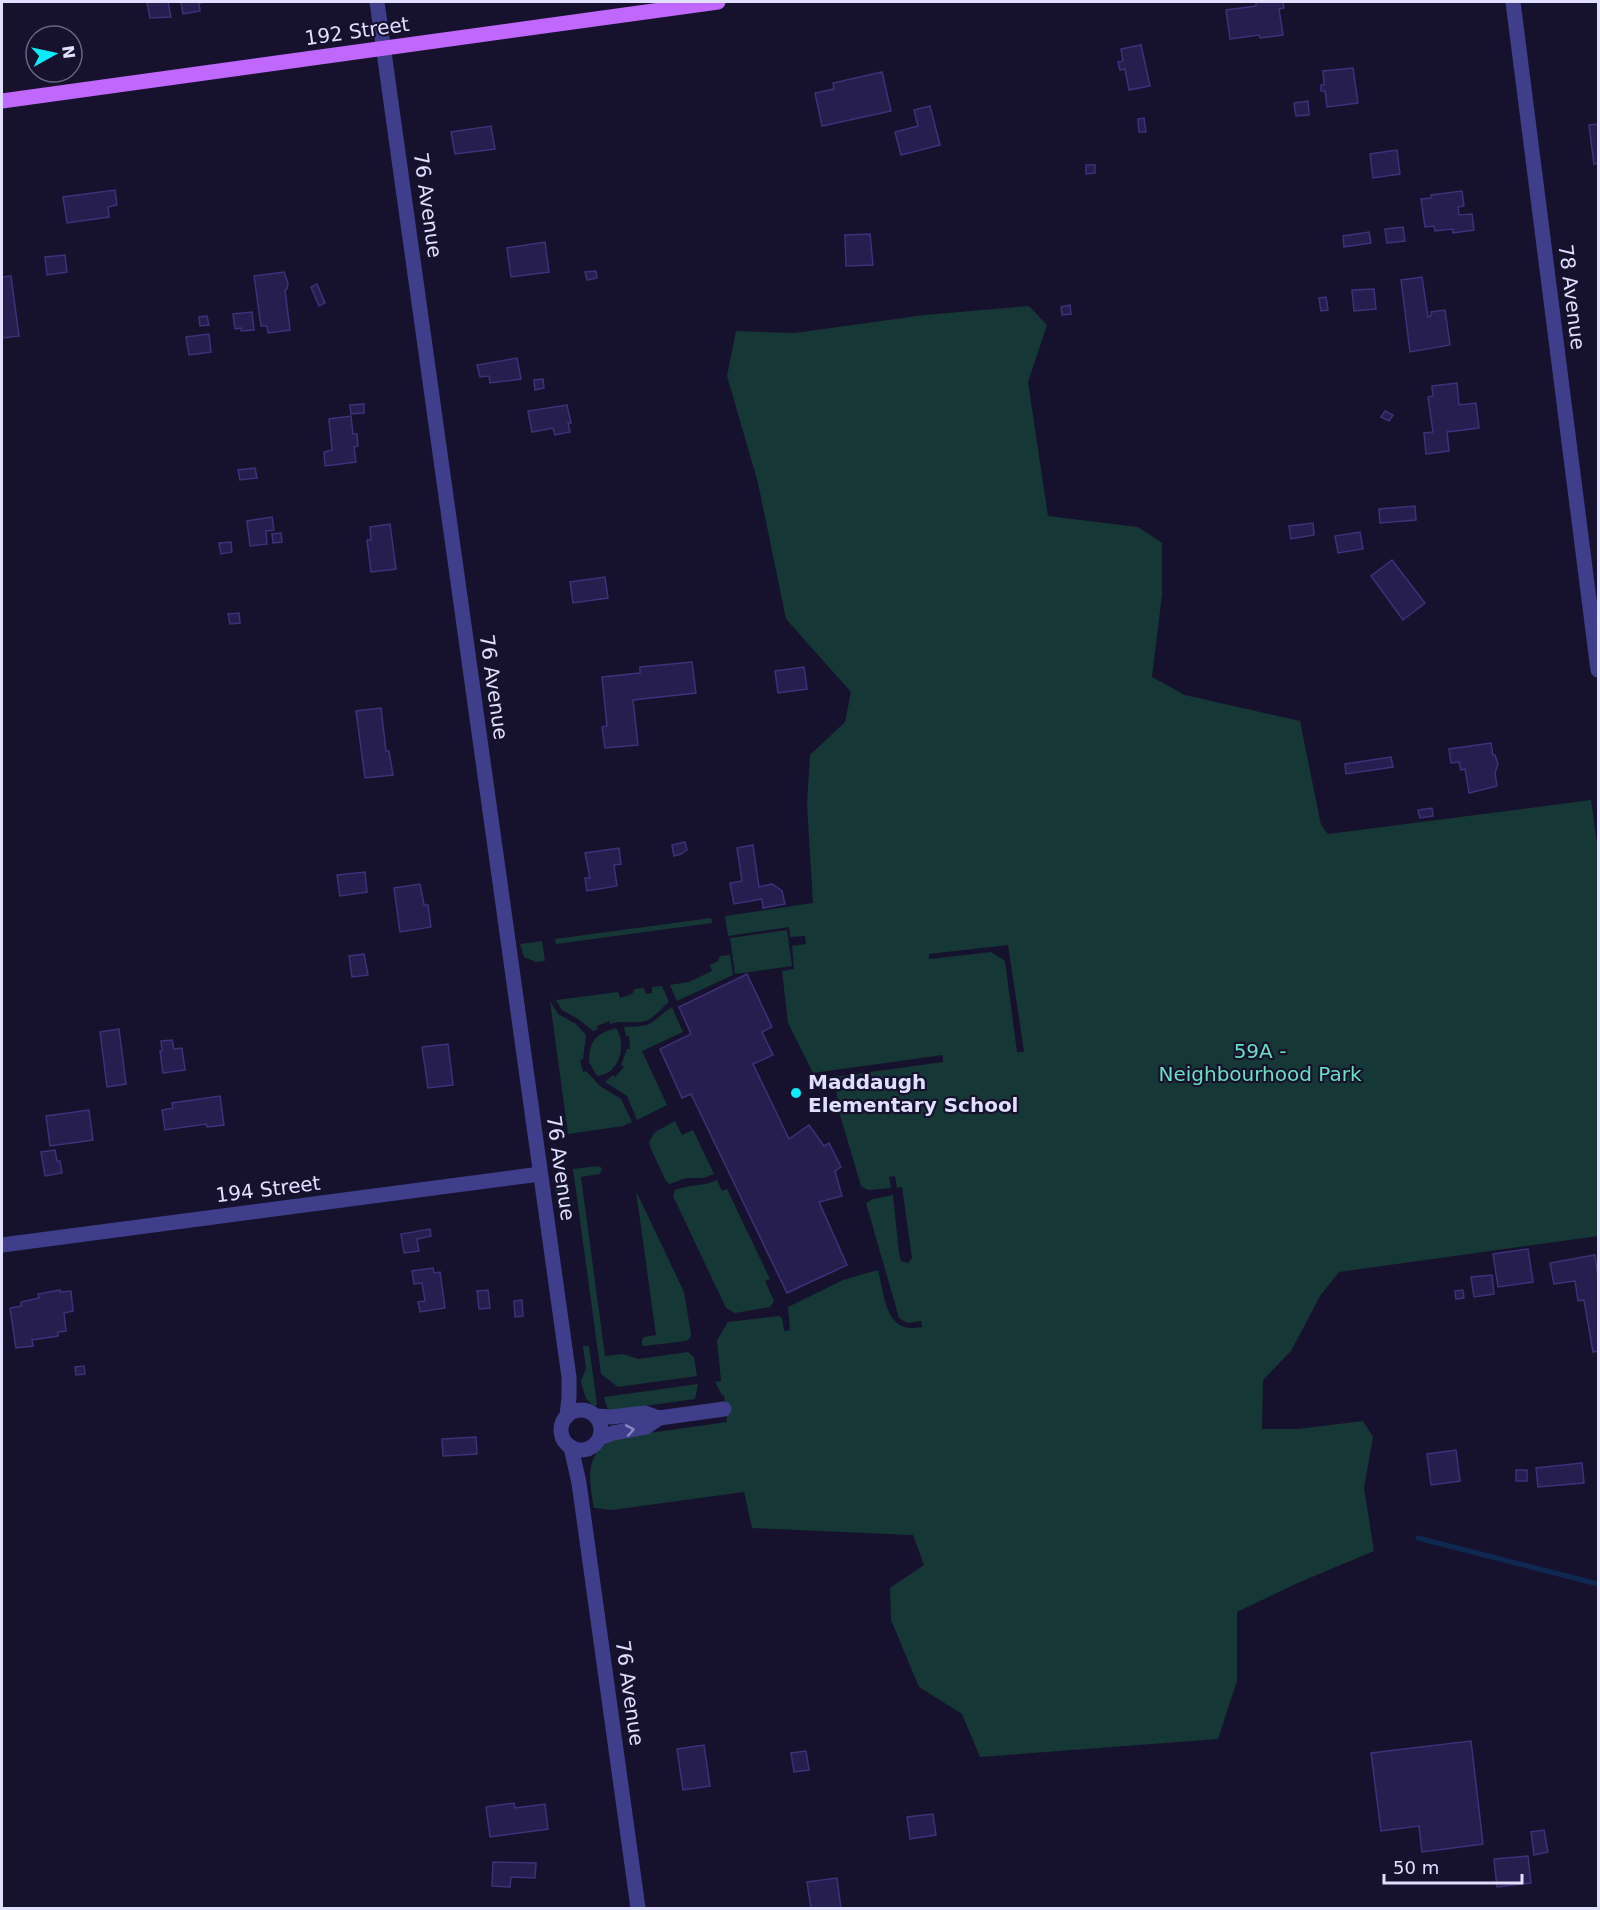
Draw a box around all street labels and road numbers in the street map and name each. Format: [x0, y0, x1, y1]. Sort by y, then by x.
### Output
street label: 192 Street [303, 12, 411, 50]
street label: 76 Avenue [409, 151, 447, 259]
street label: 78 Avenue [1554, 243, 1590, 351]
street label: 76 Avenue [475, 633, 513, 741]
street label: 76 Avenue [542, 1114, 580, 1222]
street label: 194 Street [214, 1171, 322, 1207]
street label: 76 Avenue [611, 1639, 649, 1747]

